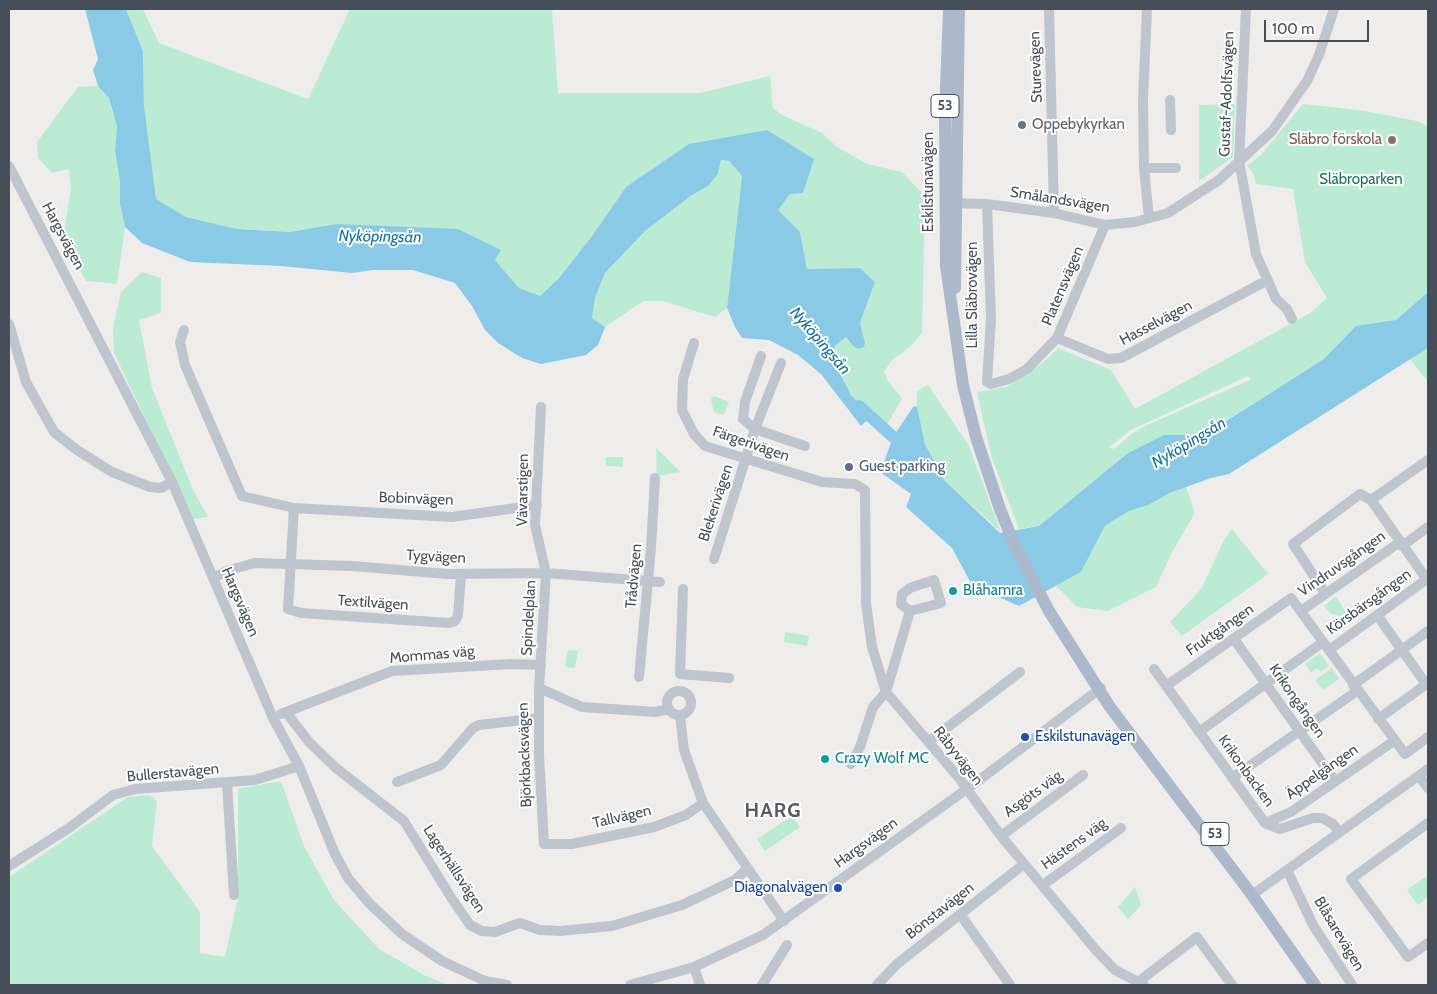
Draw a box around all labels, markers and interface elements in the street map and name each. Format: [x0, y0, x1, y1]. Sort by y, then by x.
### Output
scale bar [1267, 10, 1372, 42]
text: 100 m [1272, 20, 1314, 38]
street label: Sturevägen [1026, 31, 1046, 103]
street label: Gustaf-Adolfsvägen [1216, 31, 1238, 157]
road number: 53 [931, 94, 959, 118]
place label: Oppebykyrkan [1032, 116, 1125, 134]
marker: Oppebykyrkan [1016, 119, 1028, 131]
place label: Släbro förskola [1289, 131, 1382, 149]
street label: Eskilstunavägen [920, 132, 938, 232]
marker: Släbro förskola [1386, 134, 1398, 146]
park label: Släbroparken [1319, 171, 1403, 189]
street label: Smålandsvägen [1009, 183, 1111, 217]
street label: Hargsvägen [38, 199, 88, 273]
water label: Nyköpingsån [338, 227, 422, 247]
street label: Lilla Släbrovägen [964, 242, 982, 348]
street label: Platensvägen [1038, 244, 1088, 328]
street label: Hasselvägen [1117, 296, 1195, 350]
water label: Nyköpingsån [786, 303, 854, 379]
water label: Nyköpingsån [1149, 413, 1229, 473]
street label: Färgerivägen [710, 422, 792, 466]
street label: Vävarstigen [513, 454, 533, 526]
place label: Guest parking [859, 458, 945, 476]
marker: Guest parking [843, 461, 855, 473]
street label: Blekerivägen [695, 462, 737, 544]
street label: Bobinvägen [378, 489, 454, 509]
street label: Vindruvsgången [1295, 527, 1389, 601]
street label: Trådvägen [622, 543, 646, 609]
street label: Tygvägen [406, 546, 466, 568]
street label: Hargsvägen [217, 564, 263, 640]
street label: Körsbärsgången [1323, 565, 1415, 639]
street label: Spindelplan [518, 580, 540, 656]
place label: Blåhamra [963, 582, 1023, 600]
marker: Blåhamra [947, 585, 959, 597]
street label: Textilvägen [337, 592, 409, 614]
street label: Fruktgången [1183, 600, 1257, 660]
street label: Mommas väg [389, 642, 475, 668]
street label: Krikongången [1265, 661, 1329, 741]
street label: Björkbacksvägen [514, 702, 536, 808]
street label: Råbyvägen [929, 723, 987, 789]
place label: Eskilstunavägen [1035, 728, 1135, 746]
marker: Eskilstunavägen [1019, 731, 1031, 743]
street label: Krikonbacken [1214, 732, 1278, 810]
street label: Äppelgången [1283, 741, 1361, 803]
place label: Crazy Wolf MC [835, 750, 929, 768]
marker: Crazy Wolf MC [819, 753, 831, 765]
street label: Bullerstavägen [126, 760, 220, 786]
street label: Asgöts väg [1000, 767, 1066, 821]
district label: HARG [744, 799, 802, 823]
street label: Tallvägen [591, 802, 653, 832]
street label: Hargsvägen [831, 814, 901, 872]
street label: Hästens väg [1038, 814, 1110, 874]
street label: Lagerhällsvägen [419, 822, 489, 916]
road number: 53 [1201, 822, 1229, 846]
place label: Diagonalvägen [734, 879, 828, 897]
street label: Bönstavägen [902, 879, 978, 943]
marker: Diagonalvägen [832, 882, 844, 894]
street label: Blåsarevägen [1310, 894, 1368, 974]

